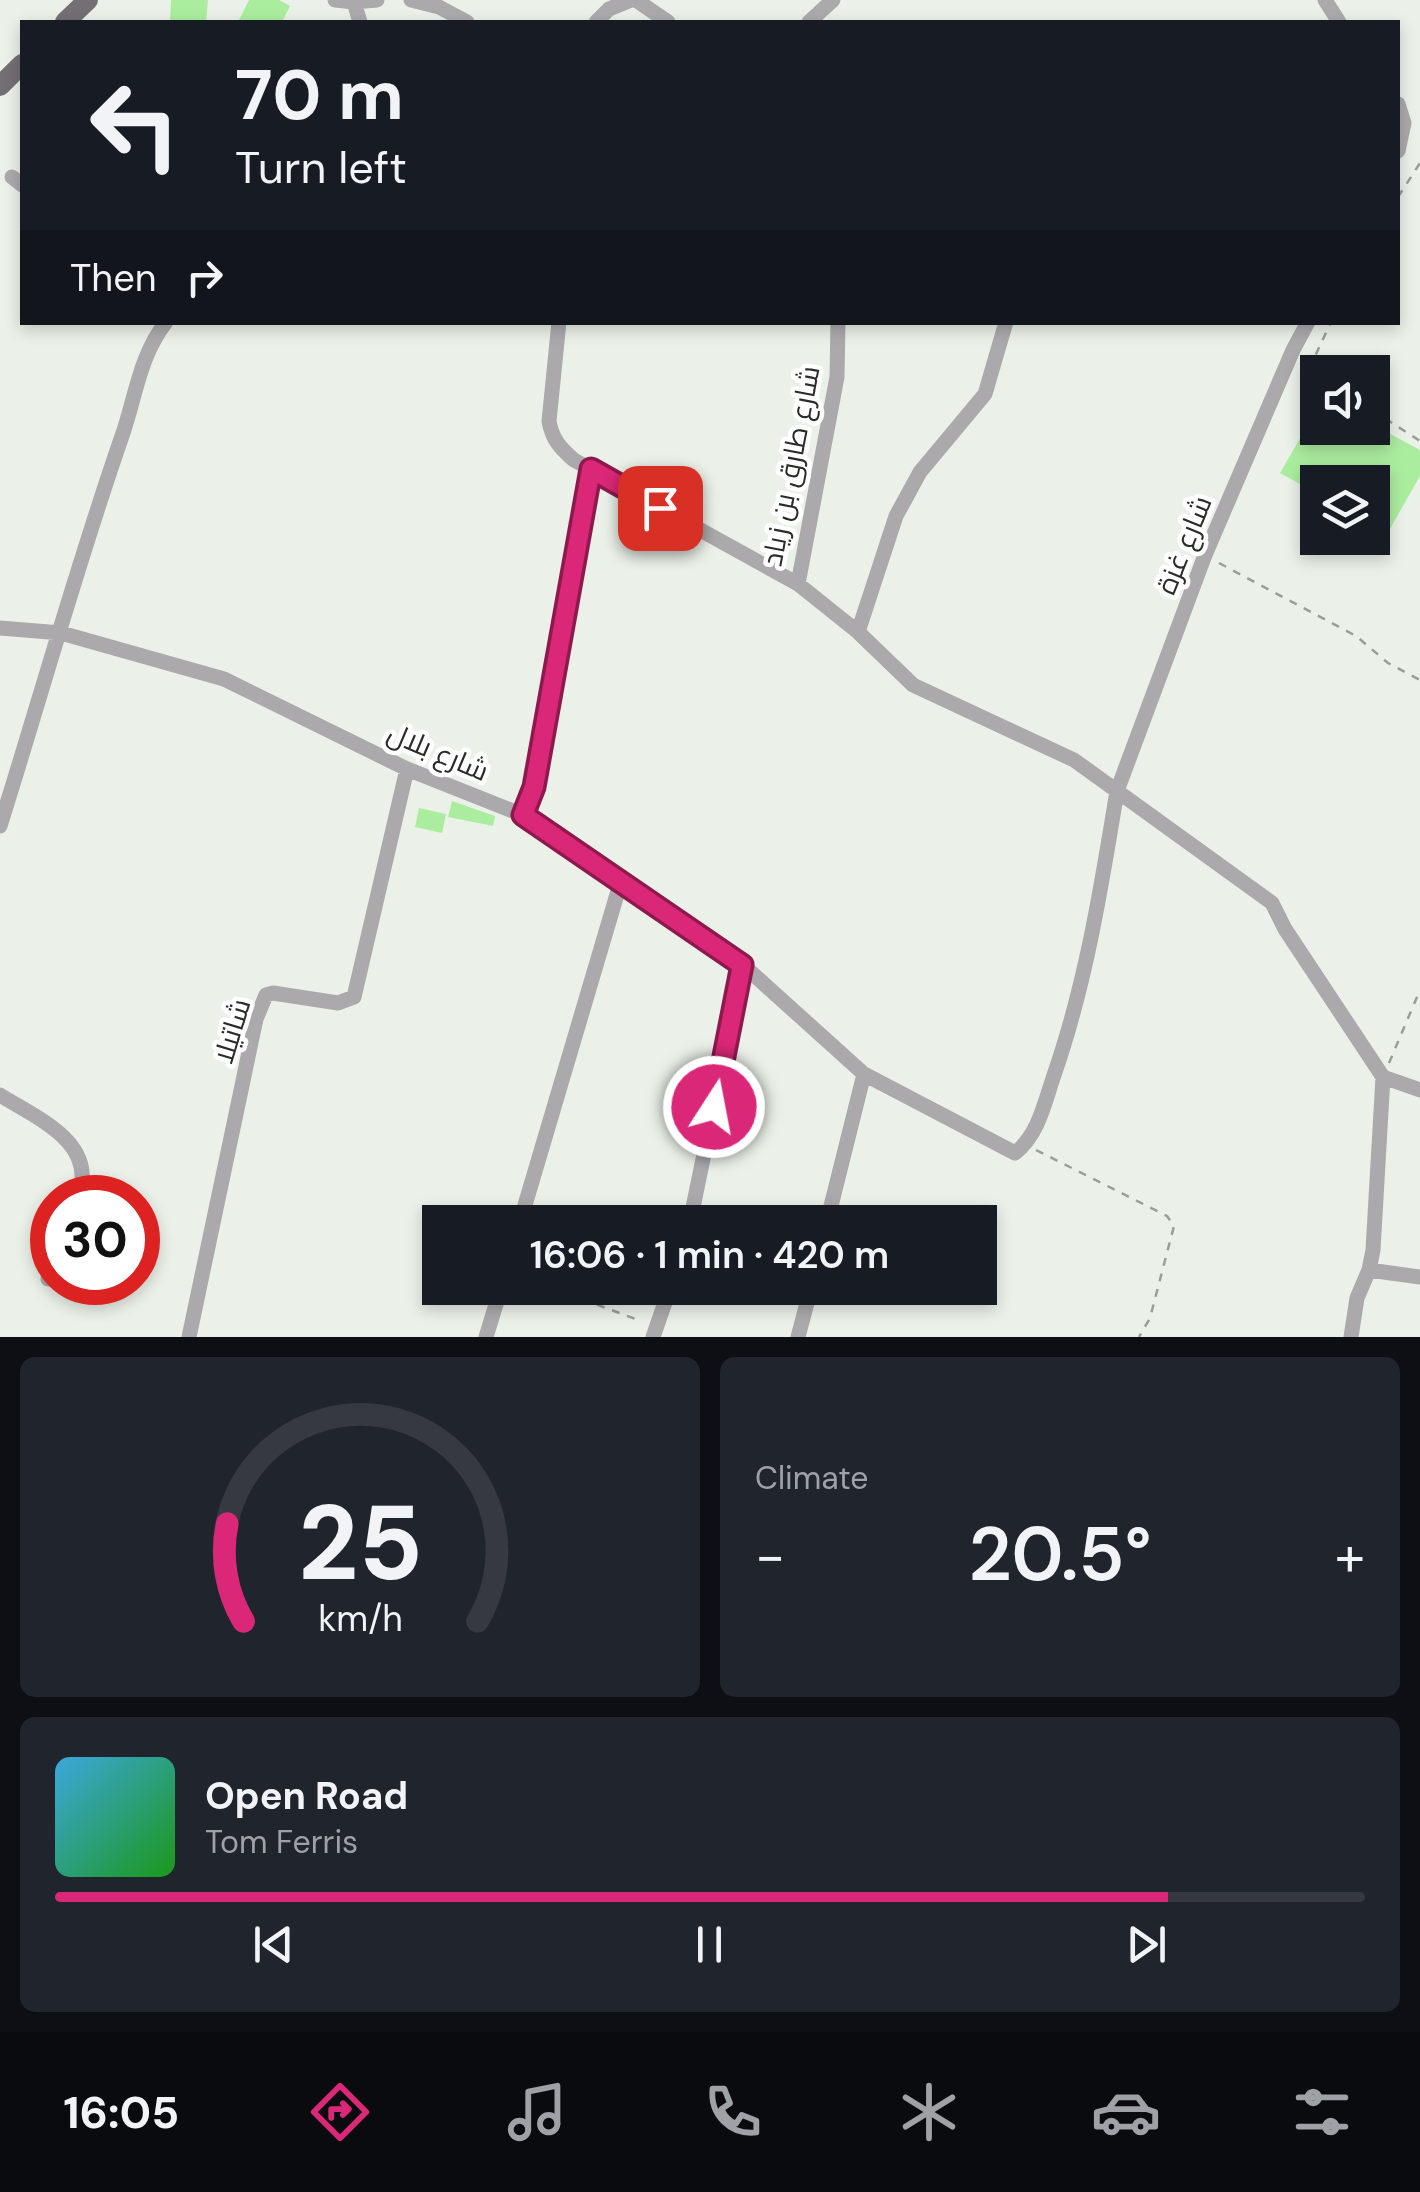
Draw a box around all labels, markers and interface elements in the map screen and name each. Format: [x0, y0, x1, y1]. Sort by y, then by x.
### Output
text: 70 m [235, 50, 404, 141]
icon: left [70, 60, 200, 190]
text: Turn left [235, 138, 407, 197]
icon: right [177, 250, 232, 305]
text: Then [70, 253, 157, 303]
map controls [1300, 355, 1390, 555]
button: sound [1300, 355, 1390, 445]
street label: شارع طارق بن زياد [753, 363, 829, 569]
button: layers [1300, 465, 1390, 555]
pin [618, 466, 703, 551]
icon: arrive [633, 481, 688, 536]
street label: شارع غزة [1148, 490, 1220, 600]
street label: شارع بلال [382, 714, 494, 790]
street label: شاتيلا [205, 994, 259, 1068]
position arrow [662, 1055, 766, 1159]
speed limit sign: 30 [30, 1175, 160, 1305]
text: 16:06 · 1 min · 420 m [530, 1230, 889, 1280]
text: Climate [755, 1457, 869, 1499]
text: 25 [298, 1476, 422, 1611]
text: 20.5° [968, 1506, 1152, 1603]
text: − [755, 1520, 785, 1592]
text: + [1335, 1520, 1365, 1592]
text: km/h [318, 1596, 402, 1642]
text: Open Road [205, 1771, 408, 1821]
text: Tom Ferris [205, 1821, 358, 1863]
icon: previous [246, 1917, 301, 1972]
icon: pause [682, 1917, 737, 1972]
icon: next [1119, 1917, 1174, 1972]
icon: directions [305, 2077, 375, 2147]
icon: music [502, 2077, 572, 2147]
icon: phone [698, 2077, 768, 2147]
icon: climate [894, 2077, 964, 2147]
icon: car [1091, 2077, 1161, 2147]
icon: filters [1287, 2077, 1357, 2147]
text: 16:05 [63, 2083, 179, 2142]

